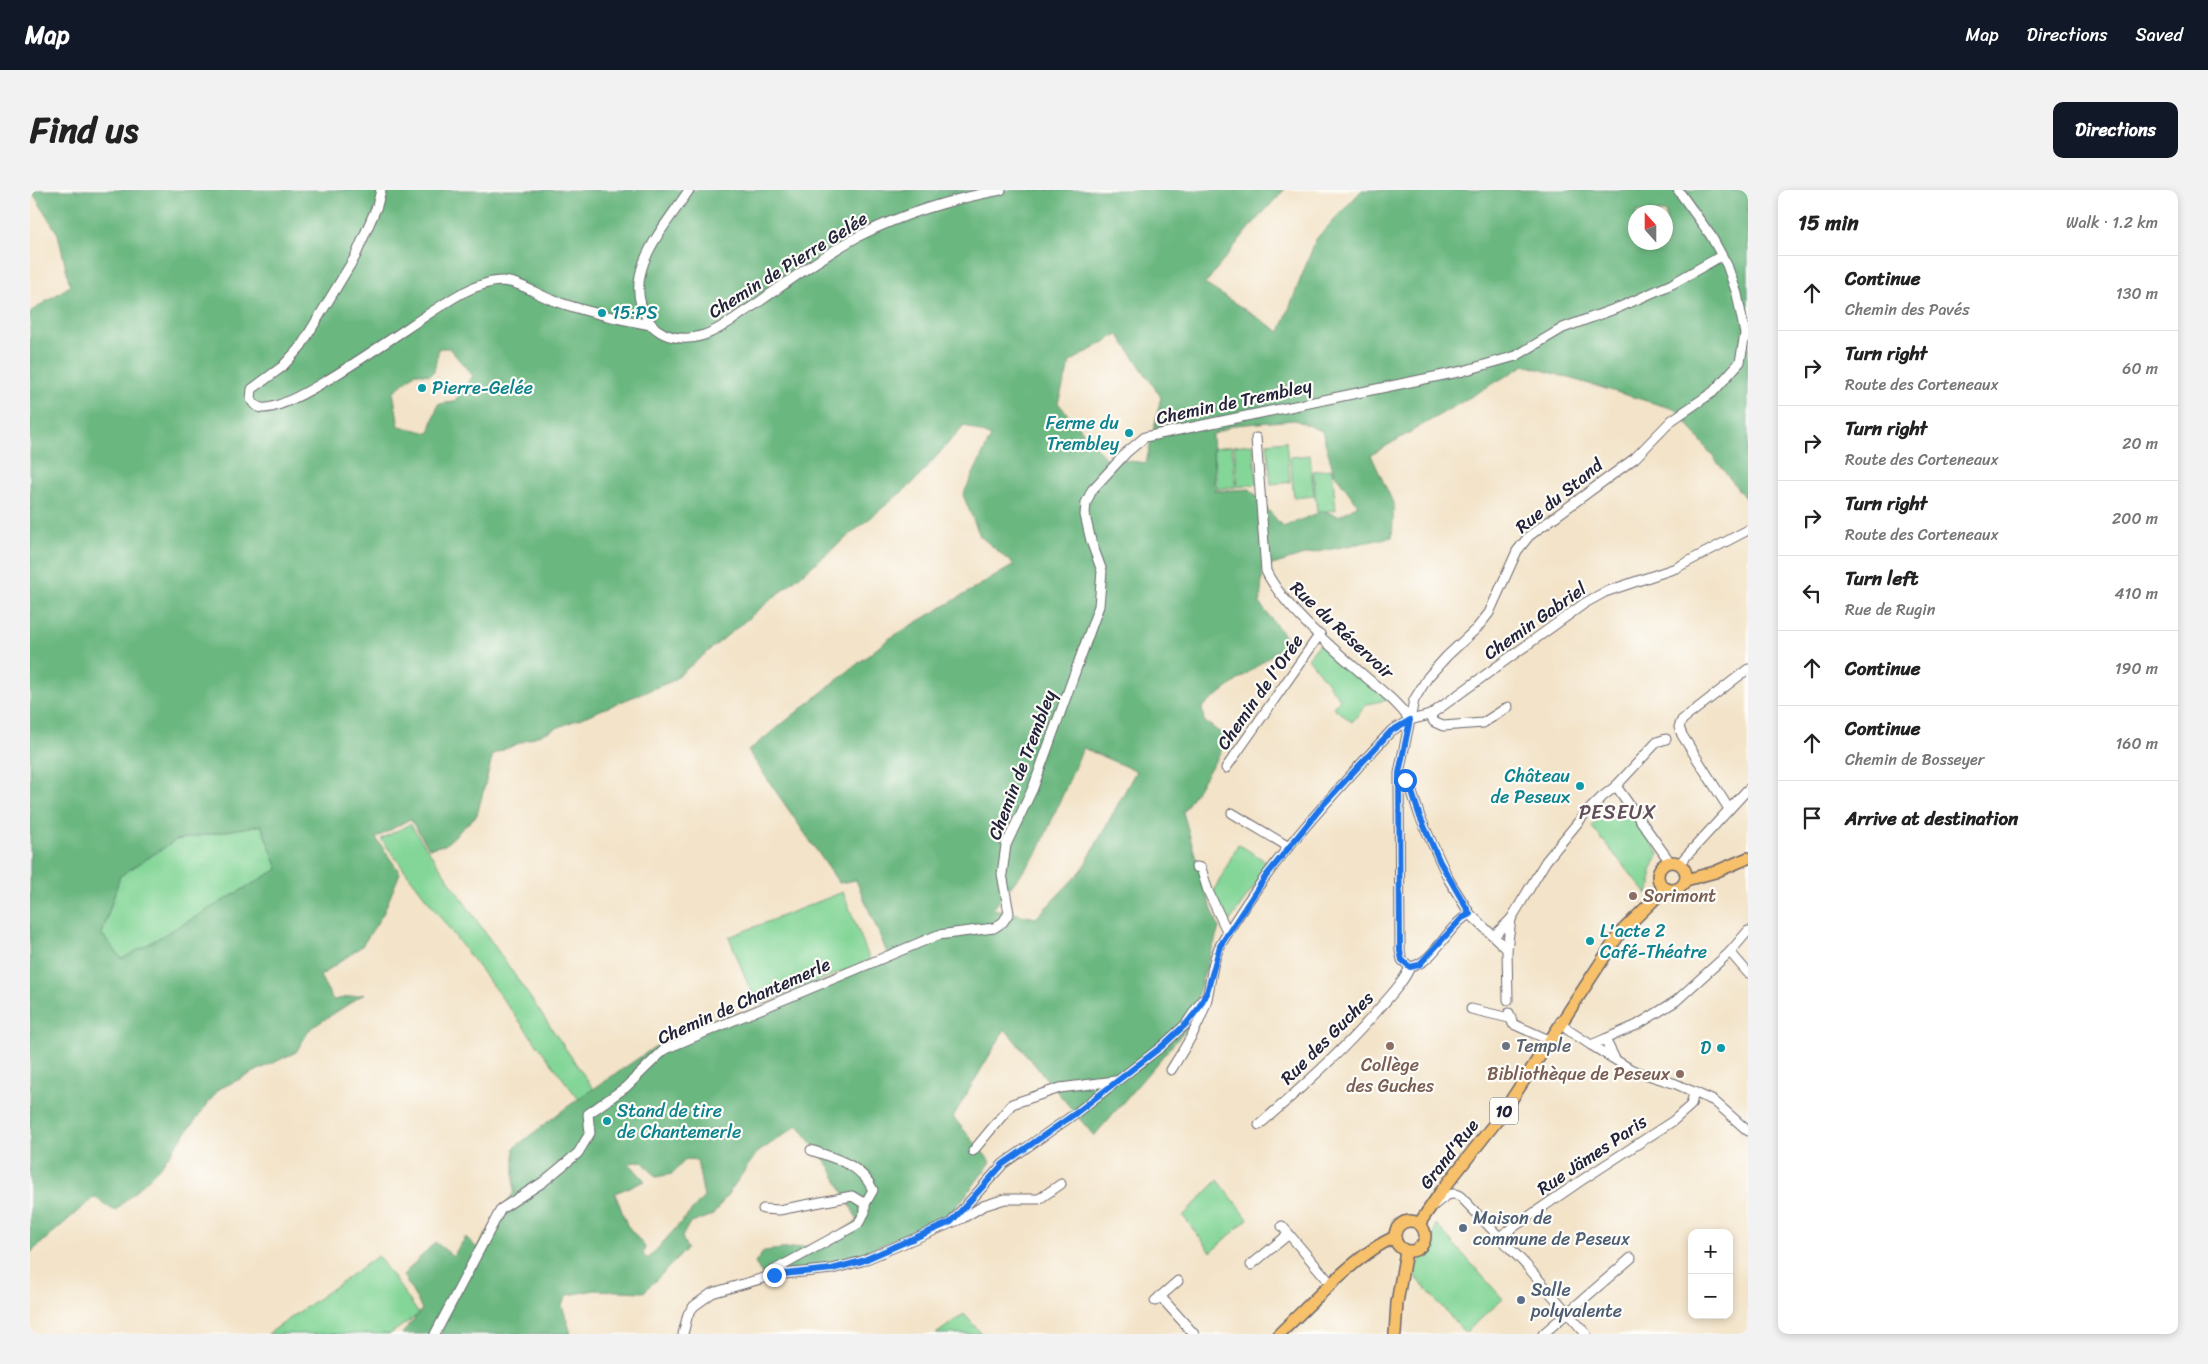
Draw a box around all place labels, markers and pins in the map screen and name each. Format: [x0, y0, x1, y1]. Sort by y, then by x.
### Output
place label: 15·PS [612, 297, 658, 329]
marker: 15·PS [596, 307, 608, 319]
place label: Pierre-Gelée [432, 372, 533, 404]
marker: Pierre-Gelée [416, 382, 428, 394]
place label: Ferme du Trembley [1046, 407, 1120, 460]
marker: Ferme du Trembley [1123, 427, 1135, 439]
place label: Château de Peseux [1491, 760, 1571, 813]
marker: Château de Peseux [1574, 780, 1586, 792]
place label: Sorimont [1643, 880, 1716, 912]
marker: Sorimont [1627, 890, 1639, 902]
place label: L'acte 2 Café-Théatre [1600, 915, 1707, 968]
marker: L'acte 2 Café-Théatre [1584, 935, 1596, 947]
place label: Temple [1516, 1030, 1571, 1062]
place label: D [1700, 1032, 1711, 1064]
marker: Collège des Guches [1384, 1040, 1396, 1052]
marker: Temple [1500, 1040, 1512, 1052]
marker: D [1715, 1042, 1727, 1054]
place label: Collège des Guches [1346, 1049, 1435, 1102]
place label: Bibliothèque de Peseux [1487, 1058, 1671, 1090]
marker: Bibliothèque de Peseux [1674, 1068, 1686, 1080]
place label: Stand de tire de Chantemerle [617, 1095, 741, 1148]
marker: Stand de tire de Chantemerle [601, 1115, 613, 1127]
place label: Maison de commune de Peseux [1473, 1202, 1631, 1255]
marker: Maison de commune de Peseux [1457, 1222, 1469, 1234]
place label: Salle polyvalente [1530, 1274, 1622, 1327]
marker: Salle polyvalente [1515, 1294, 1527, 1306]

